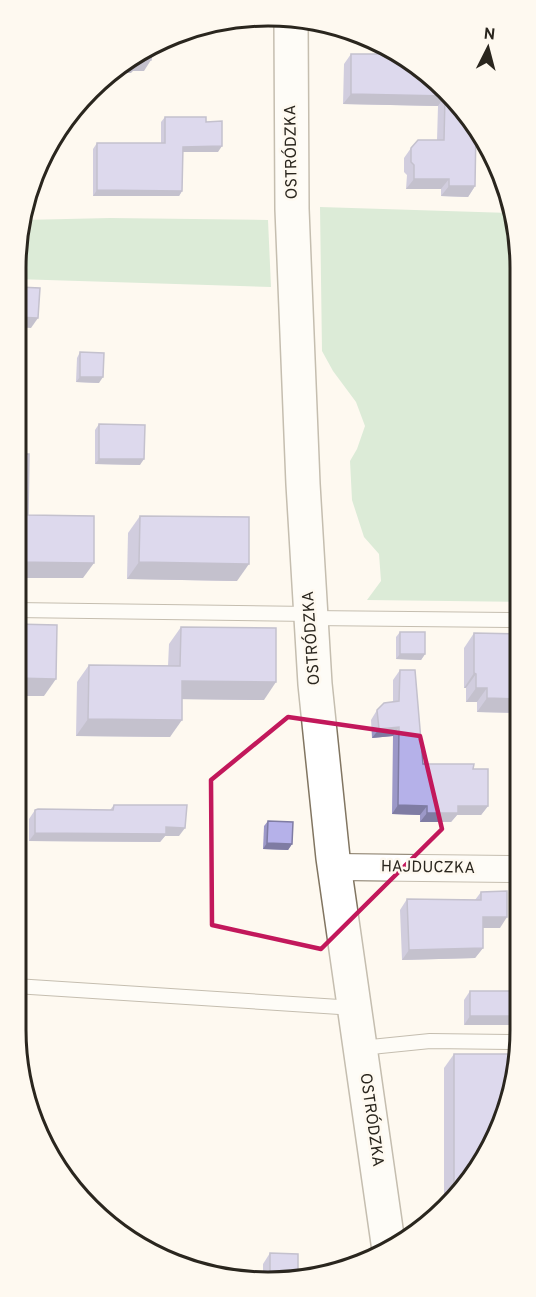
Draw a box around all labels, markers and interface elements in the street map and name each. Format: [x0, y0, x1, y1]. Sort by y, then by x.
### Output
north arrow [458, 18, 518, 78]
text: N [483, 25, 496, 46]
street label: OSTRÓDZKA [279, 104, 303, 199]
street label: OSTRÓDZKA [297, 590, 325, 686]
street label: HAJDUCZKA [381, 857, 475, 879]
street label: OSTRÓDZKA [355, 1072, 389, 1168]

